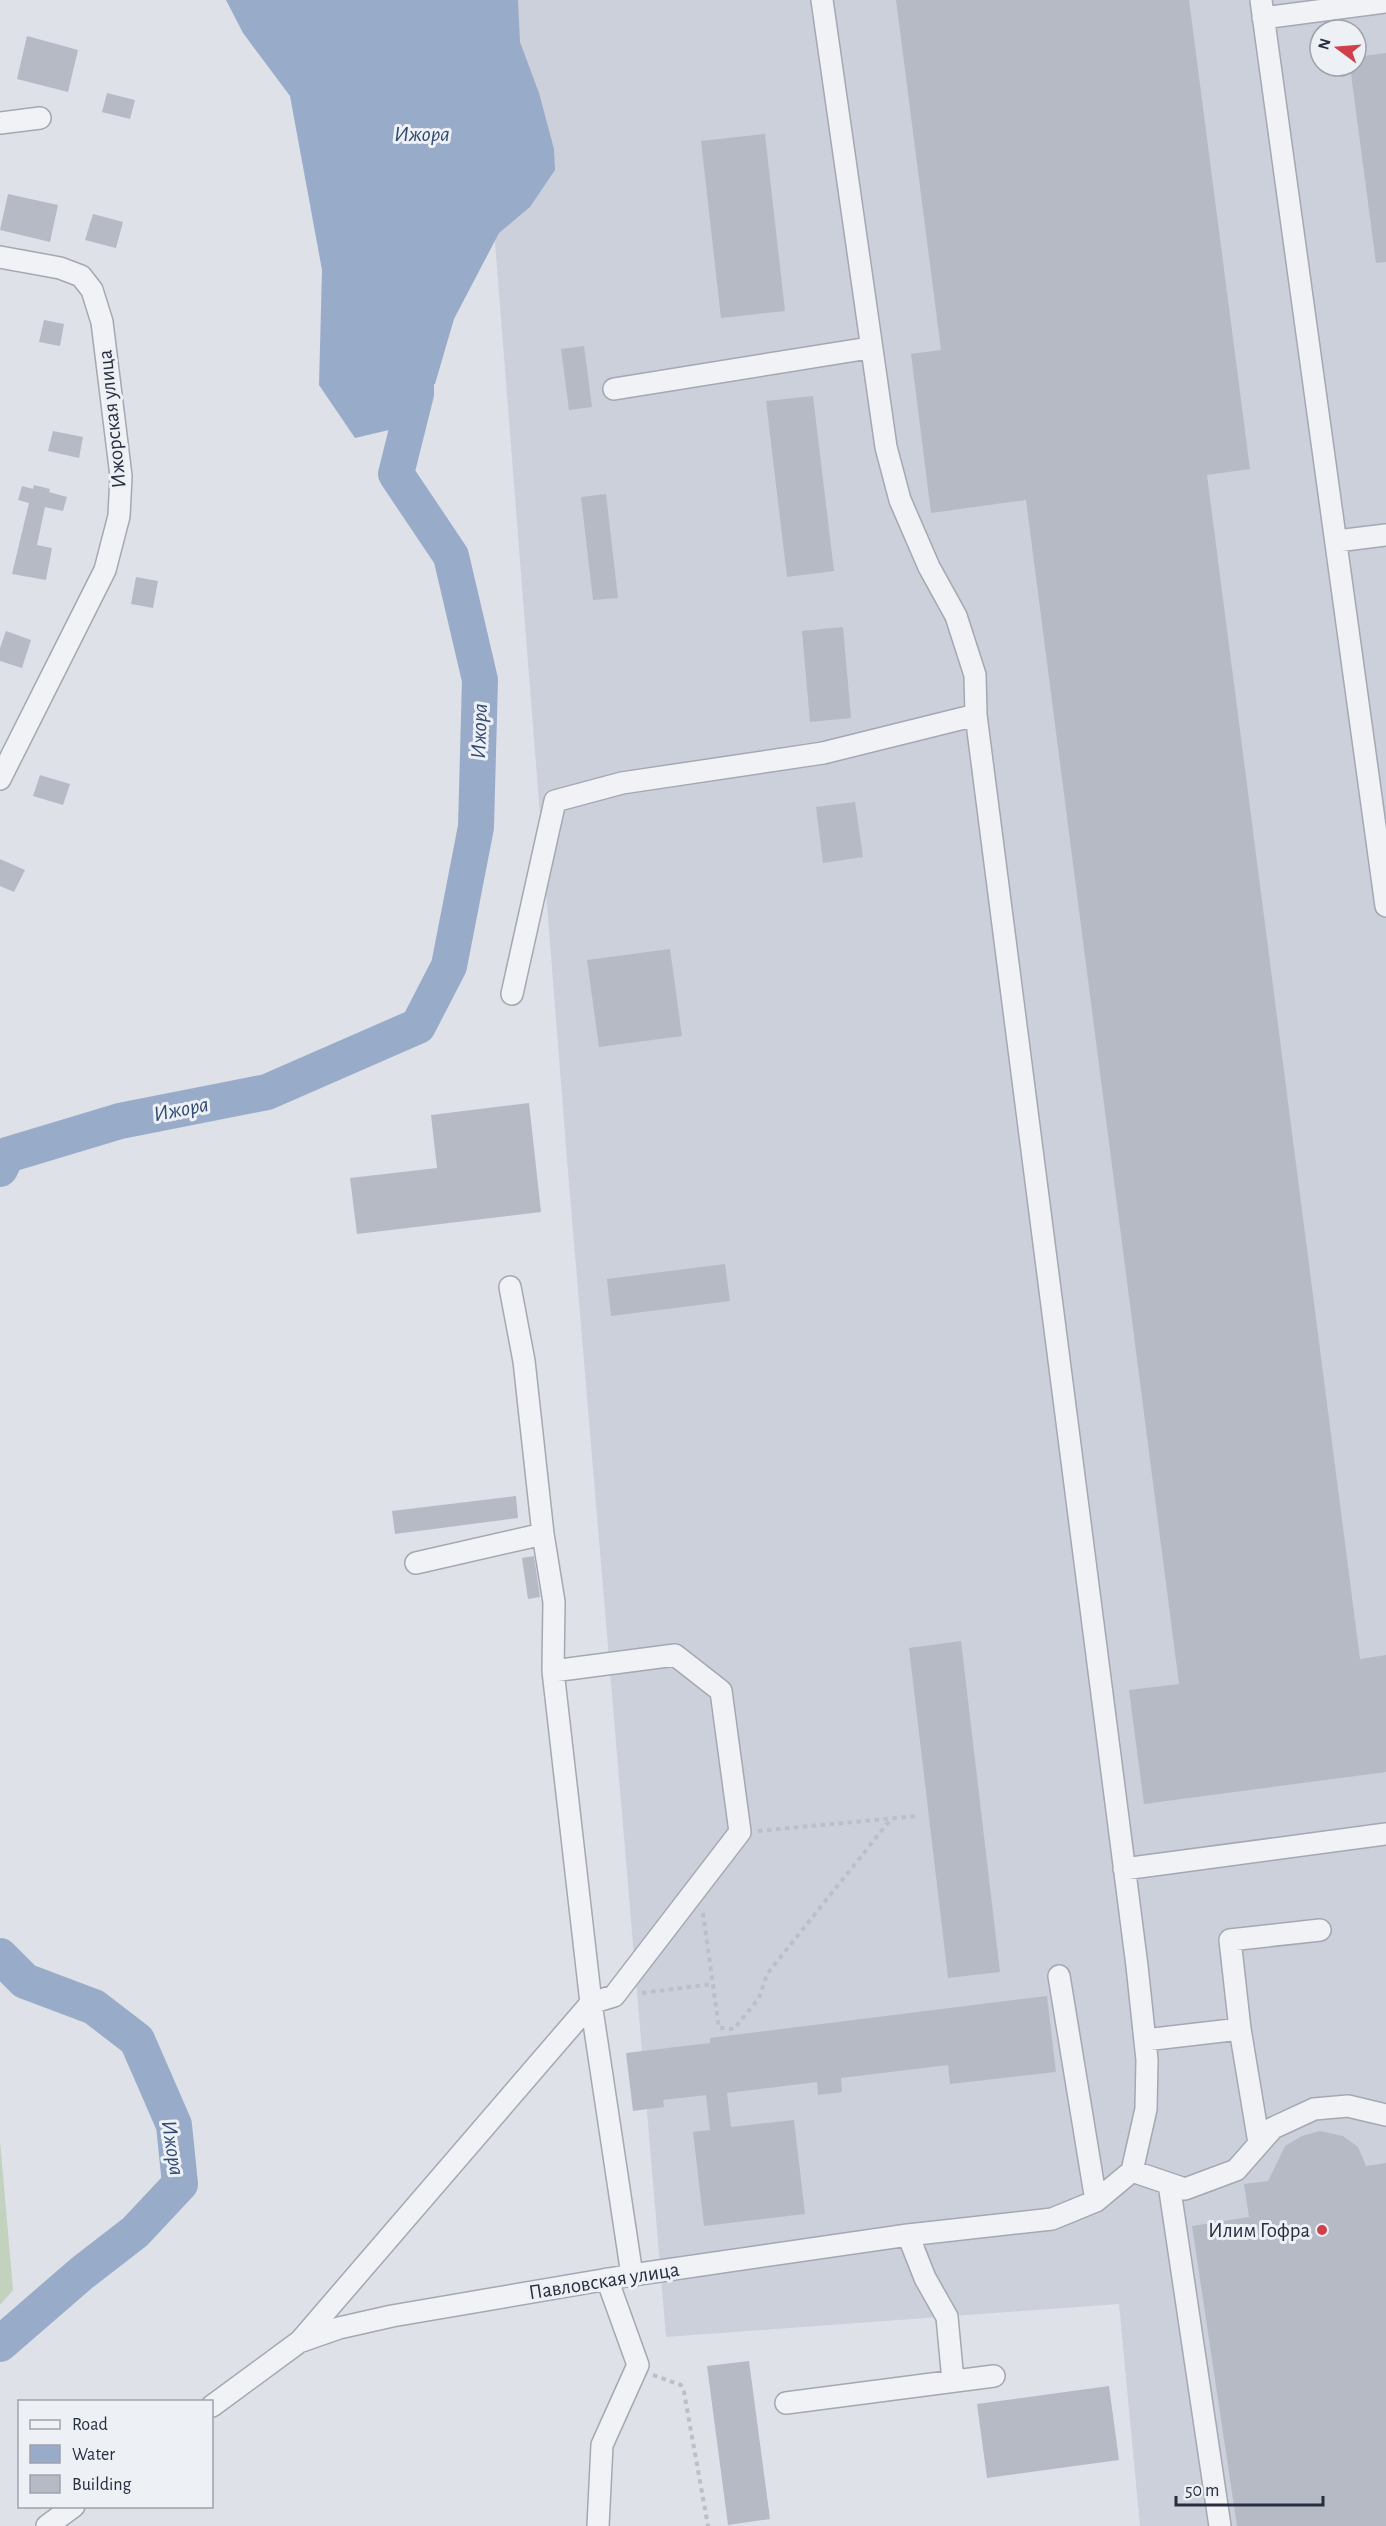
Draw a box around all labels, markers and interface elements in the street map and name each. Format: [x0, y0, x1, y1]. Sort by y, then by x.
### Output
north arrow [1308, 18, 1368, 78]
text: N [1315, 37, 1334, 52]
water label: Ижора [394, 123, 450, 146]
street label: Ижорская улица [94, 348, 130, 489]
water label: Ижора [467, 703, 492, 759]
water label: Ижора [152, 1093, 210, 1126]
water label: Ижора [157, 2119, 188, 2177]
place label: Илим Гофра [1208, 2220, 1310, 2241]
marker: Илим Гофра [1315, 2223, 1329, 2237]
street label: Павловская улица [527, 2259, 681, 2303]
legend [18, 2400, 213, 2508]
text: Road [72, 2416, 108, 2434]
text: Water [72, 2446, 115, 2464]
scale bar [1176, 2469, 1323, 2507]
text: Building [72, 2476, 132, 2494]
text: 50 m [1185, 2482, 1219, 2500]

